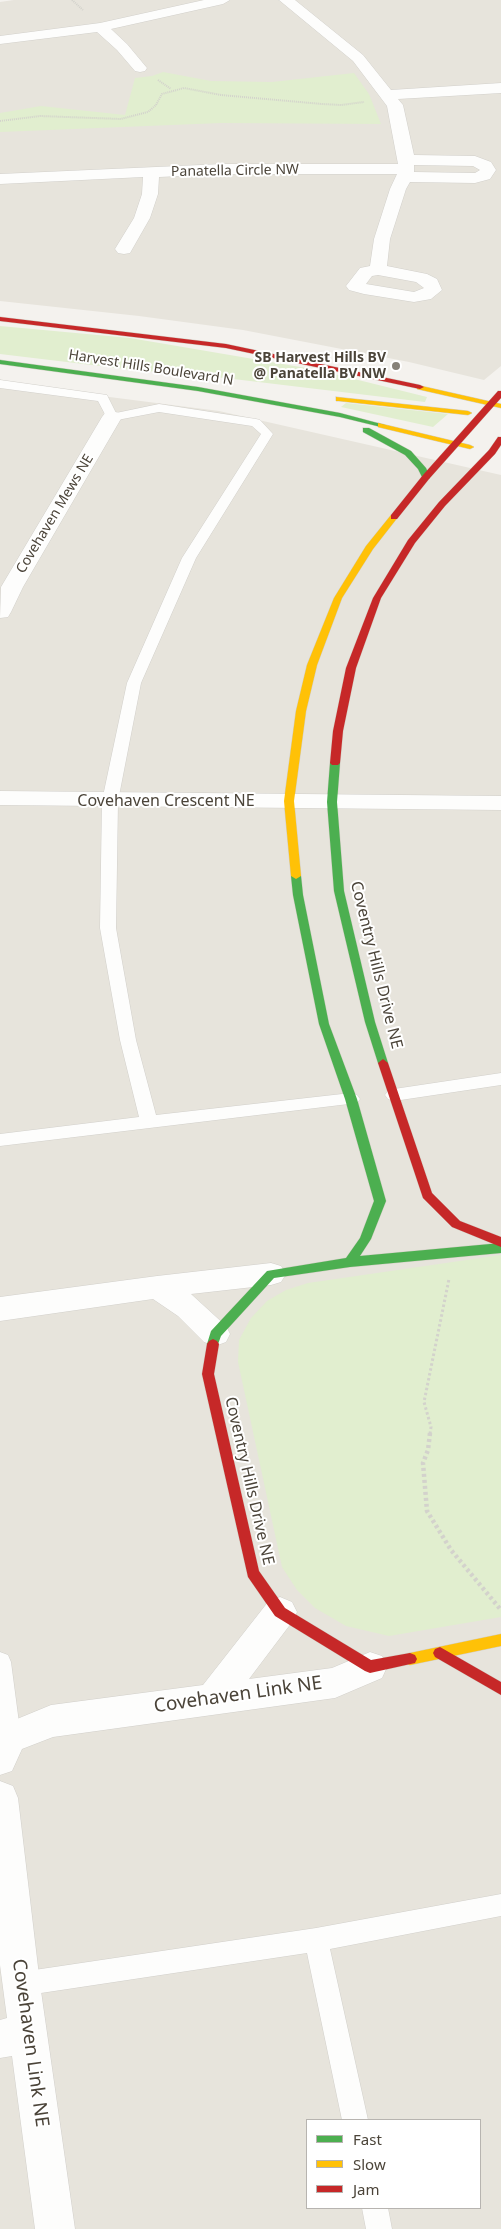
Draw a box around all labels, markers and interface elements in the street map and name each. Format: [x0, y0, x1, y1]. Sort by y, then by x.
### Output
street label: Panatella Circle NW [171, 161, 299, 181]
street label: Harvest Hills Boulevard N [67, 347, 235, 389]
place label: SB Harvest Hills BV @ Panatella BV NW [253, 350, 386, 382]
marker: SB Harvest Hills BV @ Panatella BV NW [390, 360, 402, 372]
street label: Covehaven Mews NE [13, 451, 97, 577]
street label: Covehaven Crescent NE [77, 791, 255, 811]
street label: Coventry Hills Drive NE [346, 879, 406, 1051]
street label: Coventry Hills Drive NE [220, 1395, 278, 1567]
street label: Covehaven Link NE [152, 1672, 324, 1718]
street label: Covehaven Link NE [7, 1957, 53, 2129]
legend [306, 2119, 481, 2209]
text: Fast [353, 2129, 382, 2149]
text: Slow [353, 2154, 386, 2174]
text: Jam [353, 2179, 380, 2199]

